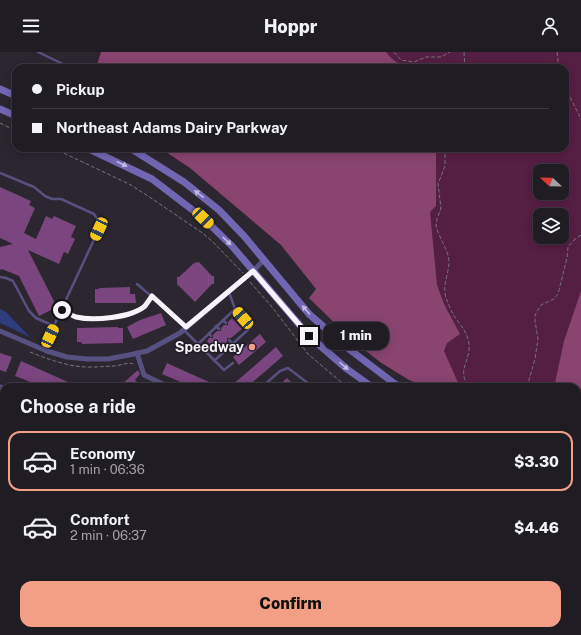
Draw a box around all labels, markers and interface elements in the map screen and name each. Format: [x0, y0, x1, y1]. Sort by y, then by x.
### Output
icon: menu [20, 15, 42, 37]
icon: person [539, 15, 561, 37]
text: Hoppr [264, 16, 317, 37]
text: Pickup [56, 81, 105, 98]
text: Northeast Adams Dairy Parkway [56, 119, 288, 136]
one-way arrow [117, 161, 128, 168]
north arrow [533, 164, 569, 200]
map controls [533, 164, 569, 244]
one-way arrow [194, 190, 205, 199]
car [190, 205, 216, 231]
button: layers [533, 208, 569, 244]
car [88, 216, 110, 242]
one-way arrow [222, 236, 232, 245]
route start [53, 301, 71, 319]
car [231, 305, 255, 331]
one-way arrow [301, 305, 311, 315]
callout: 1 min [323, 322, 389, 350]
car [39, 323, 61, 349]
route end [300, 327, 318, 345]
text: 1 min [340, 328, 372, 343]
place label: Speedway [175, 339, 244, 355]
marker: Speedway [247, 342, 257, 352]
one-way arrow [338, 362, 349, 371]
text: Choose a ride [20, 396, 136, 417]
icon: car [22, 443, 58, 479]
text: Economy [70, 445, 135, 462]
text: $3.30 [514, 453, 559, 470]
text: 1 min · 06:36 [70, 462, 145, 477]
icon: car [22, 509, 58, 545]
text: Comfort [70, 511, 130, 528]
text: $4.46 [514, 519, 559, 536]
text: 2 min · 06:37 [70, 528, 147, 543]
button: Confirm [20, 581, 561, 627]

